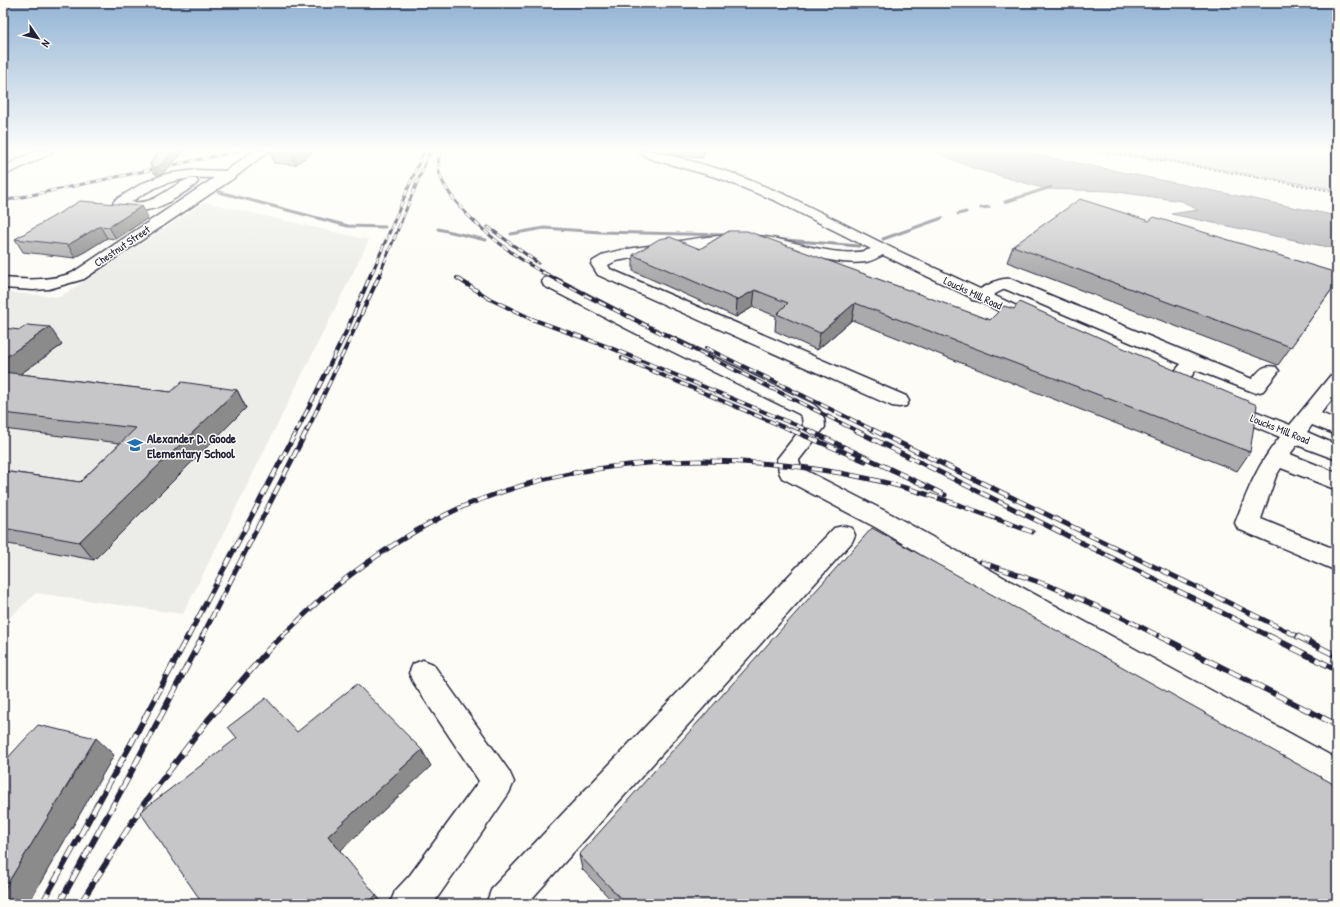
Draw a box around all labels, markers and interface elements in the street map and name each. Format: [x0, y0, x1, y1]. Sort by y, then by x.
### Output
north arrow [18, 18, 58, 58]
text: N [39, 37, 54, 50]
street label: Chestnut Street [91, 222, 153, 270]
street label: Loucks Mill Road [942, 273, 1005, 313]
street label: Loucks Mill Road [1248, 411, 1312, 448]
place label: Alexander D. Goode Elementary School [147, 429, 237, 463]
school or university icon: Alexander D. Goode Elementary School [126, 436, 144, 454]

